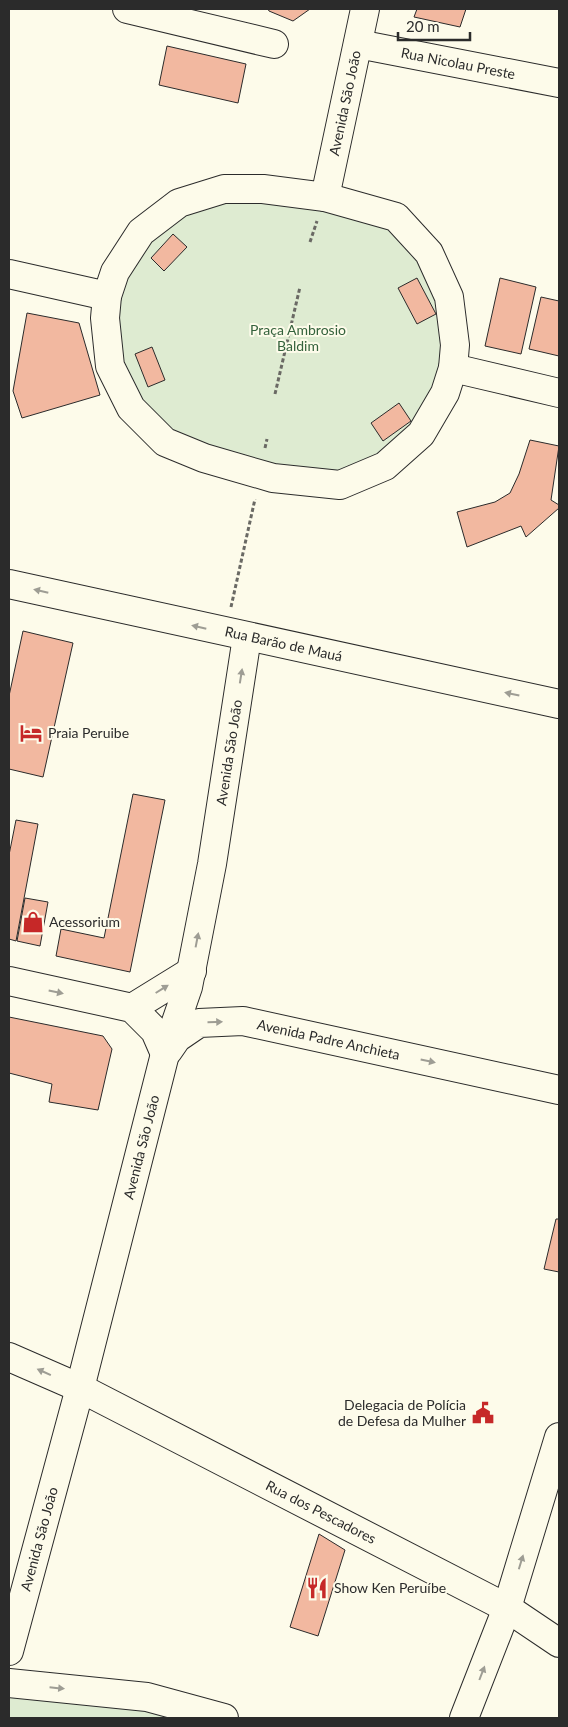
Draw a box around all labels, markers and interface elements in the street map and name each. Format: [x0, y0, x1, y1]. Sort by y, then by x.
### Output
scale bar [398, 10, 470, 42]
text: 20 m [406, 17, 440, 35]
street label: Rua Nicolau Preste [400, 44, 517, 82]
street label: Avenida São João [325, 49, 364, 157]
park label: Praça Ambrosio Baldim [250, 321, 346, 354]
one-way arrow [33, 587, 48, 595]
one-way arrow [191, 622, 207, 630]
street label: Rua Barão de Mauá [223, 622, 344, 664]
one-way arrow [237, 668, 245, 684]
one-way arrow [504, 690, 519, 698]
street label: Avenida São João [212, 698, 245, 807]
hotel icon: Praia Peruibe [18, 720, 44, 746]
place label: Praia Peruibe [48, 724, 129, 741]
shop icon: Acessorium [20, 909, 46, 935]
place label: Acessorium [49, 913, 120, 930]
one-way arrow [194, 932, 202, 948]
one-way arrow [155, 985, 168, 994]
one-way arrow [49, 988, 64, 996]
street label: Avenida Padre Anchieta [256, 1015, 402, 1063]
one-way arrow [208, 1018, 224, 1026]
one-way arrow [420, 1058, 436, 1066]
street label: Avenida São João [119, 1093, 162, 1201]
one-way arrow [37, 1368, 52, 1376]
place label: Delegacia de Polícia de Defesa da Mulher [338, 1396, 466, 1429]
public building icon: Delegacia de Polícia de Defesa da Mulher [470, 1400, 496, 1426]
street label: Rua dos Pescadores [263, 1476, 379, 1547]
street label: Avenida São João [17, 1485, 61, 1593]
one-way arrow [518, 1554, 526, 1569]
restaurant icon: Show Ken Peruíbe [304, 1575, 330, 1601]
place label: Show Ken Peruíbe [334, 1579, 446, 1596]
one-way arrow [478, 1665, 486, 1680]
one-way arrow [50, 1684, 66, 1692]

